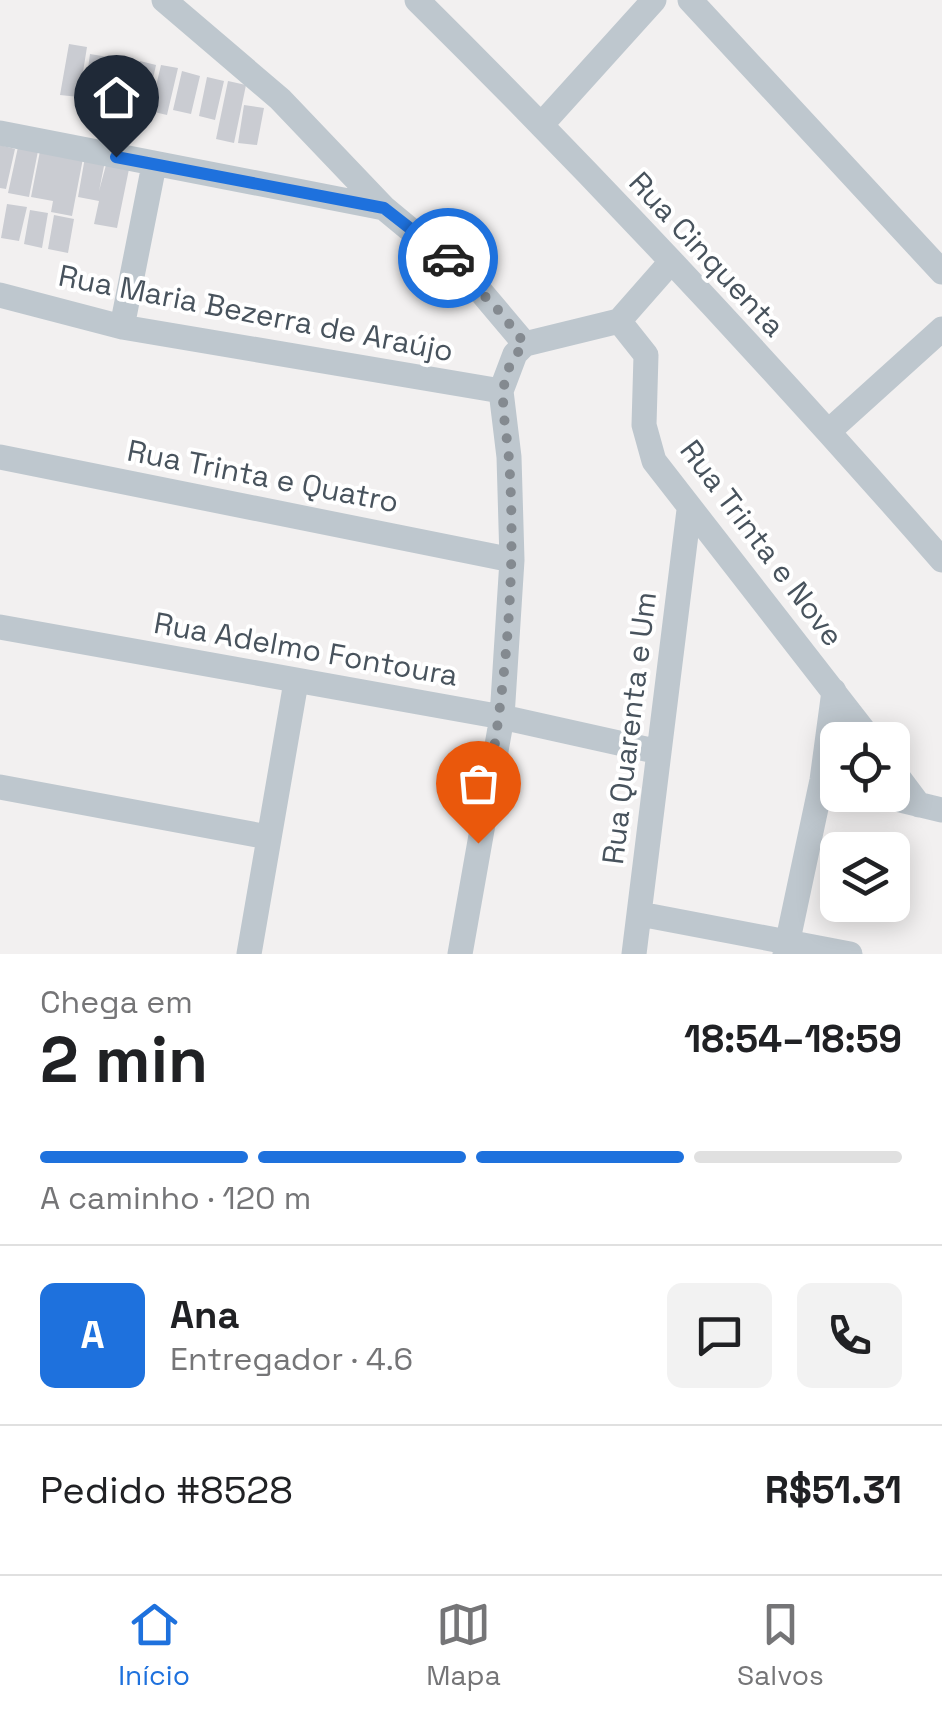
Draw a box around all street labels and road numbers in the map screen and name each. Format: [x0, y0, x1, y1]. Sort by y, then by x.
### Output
street label: Rua Cinquenta [621, 163, 793, 345]
street label: Rua Maria Bezerra de Araújo [55, 256, 457, 370]
street label: Rua Trinta e Quatro [124, 431, 402, 521]
street label: Rua Trinta e Nove [672, 432, 852, 654]
street label: Rua Quarenta e Um [593, 589, 665, 867]
street label: Rua Adelmo Fontoura [151, 603, 461, 695]

